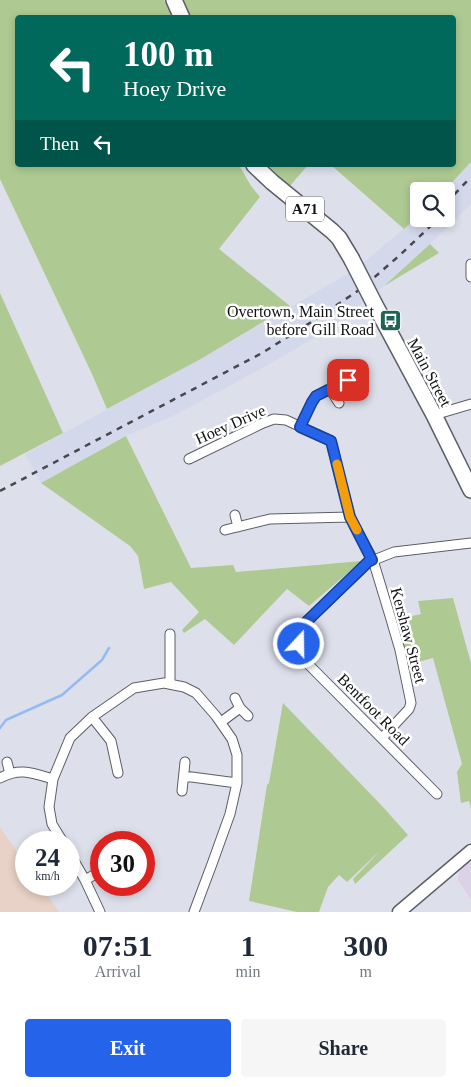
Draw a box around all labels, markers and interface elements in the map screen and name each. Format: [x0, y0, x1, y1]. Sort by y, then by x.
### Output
icon: left [40, 35, 105, 100]
text: 100 m [123, 35, 213, 74]
text: Hoey Drive [123, 76, 226, 101]
icon: left [89, 130, 117, 158]
text: Then [40, 133, 79, 154]
map controls [410, 182, 455, 227]
button: search [410, 182, 455, 227]
road number: A71 [286, 196, 324, 222]
place label: Overtown, Main Street before Gill Road [227, 303, 375, 338]
bus stop icon: Overtown, Main Street before Gill Road [378, 308, 402, 332]
street label: Main Street [404, 335, 455, 410]
pin [327, 359, 369, 401]
icon: arrive [334, 366, 362, 394]
street label: Hoey Drive [192, 401, 268, 448]
street label: Kershaw Street [388, 586, 430, 685]
position arrow [272, 617, 324, 669]
street label: Bentfoot Road [334, 670, 413, 749]
speed limit sign: 30 [90, 831, 155, 896]
text: 24 [35, 844, 60, 871]
text: km/h [35, 869, 60, 883]
text: 07:51 [83, 929, 153, 962]
text: 1 [240, 929, 255, 962]
text: 300 [343, 929, 388, 962]
text: Arrival [95, 963, 141, 980]
text: min [236, 963, 260, 980]
text: m [359, 963, 372, 980]
button: Exit [25, 1019, 231, 1077]
button: Share [241, 1019, 446, 1077]

